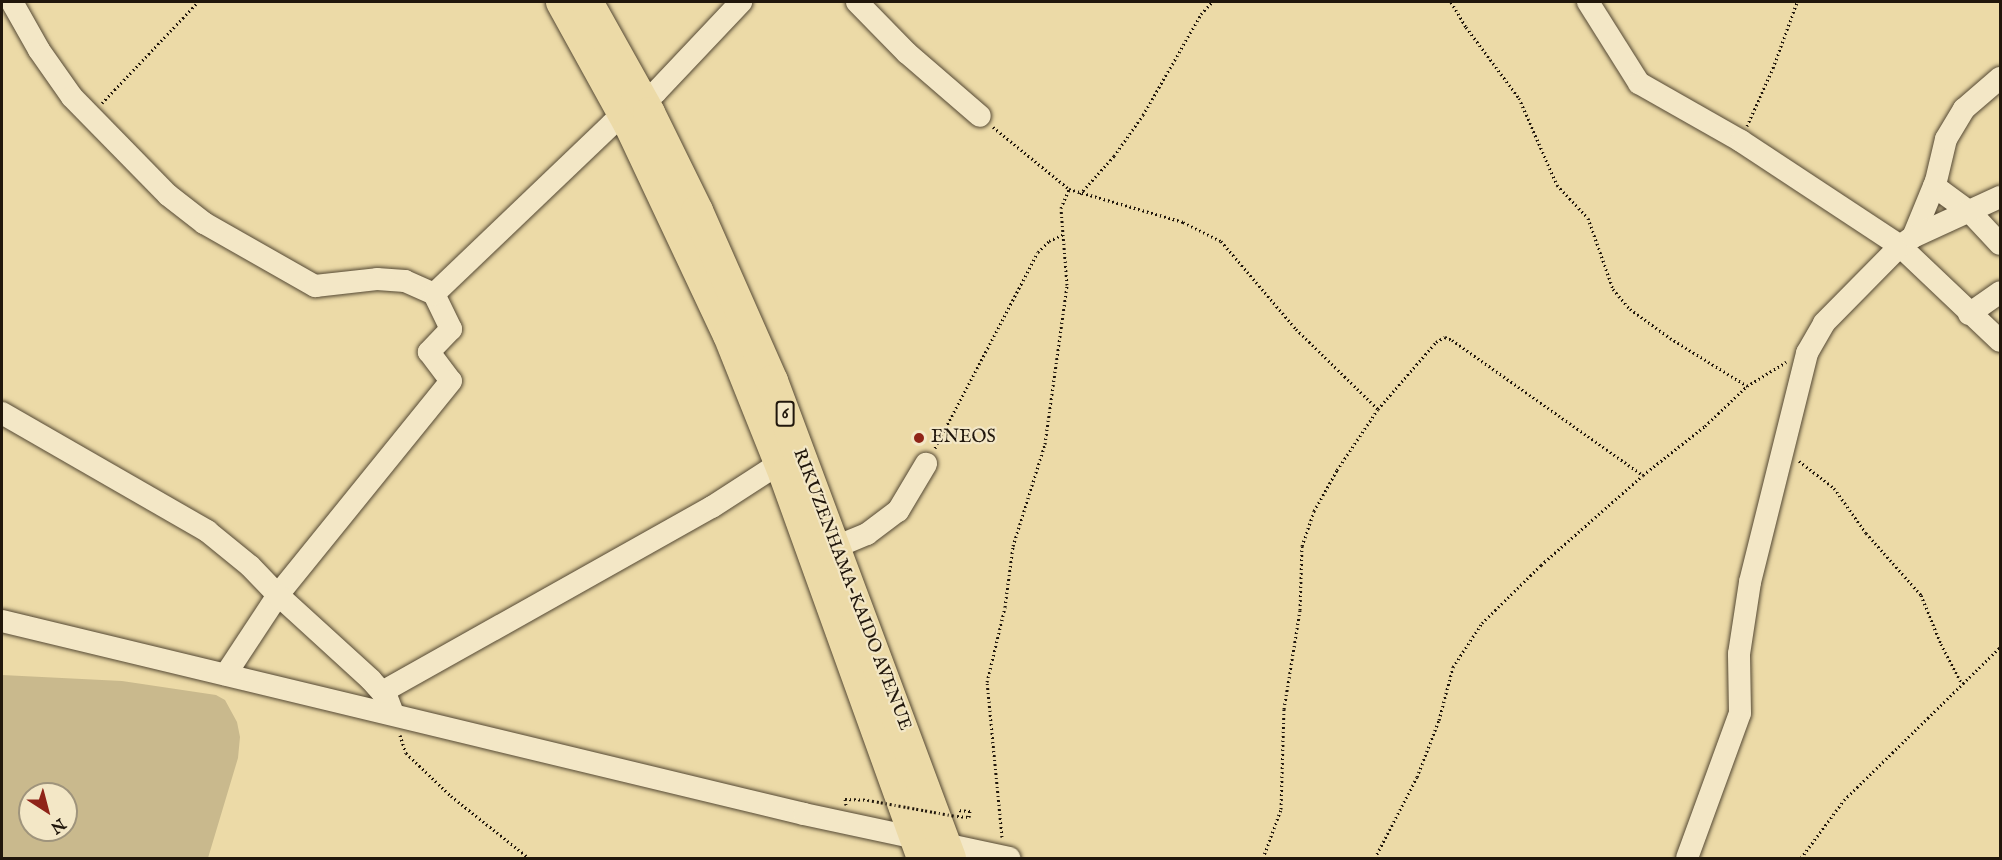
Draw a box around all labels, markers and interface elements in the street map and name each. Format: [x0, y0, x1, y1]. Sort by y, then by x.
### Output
road number: 6 [774, 401, 796, 427]
place label: ENEOS [931, 427, 996, 449]
marker: ENEOS [912, 431, 926, 445]
street label: RIKUZENHAMA-KAIDO AVENUE [787, 446, 915, 734]
north arrow [18, 782, 78, 842]
text: N [46, 813, 69, 837]

